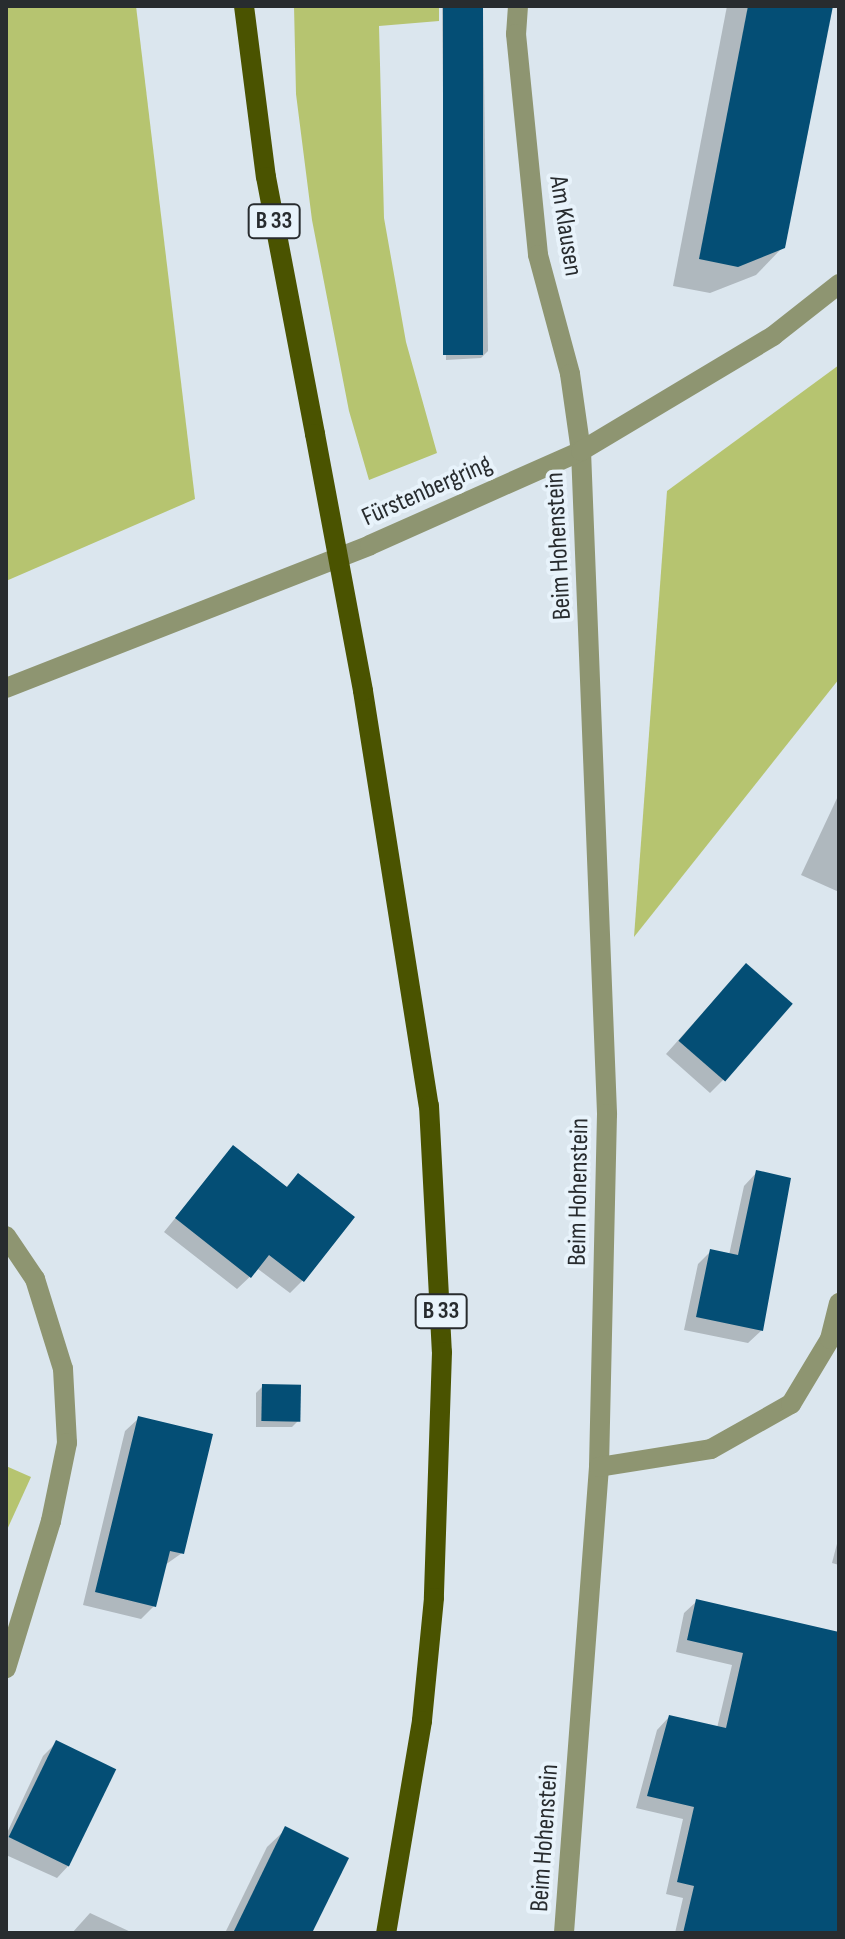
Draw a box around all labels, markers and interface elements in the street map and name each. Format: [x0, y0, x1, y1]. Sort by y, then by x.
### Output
street label: Am Klausen [542, 174, 588, 278]
road number: B 33 [246, 201, 302, 241]
street label: Fürstenbergring [357, 449, 497, 533]
street label: Beim Hohenstein [540, 471, 578, 621]
street label: Beim Hohenstein [562, 1118, 596, 1266]
road number: B 33 [413, 1291, 469, 1331]
street label: Beim Hohenstein [524, 1763, 566, 1913]

